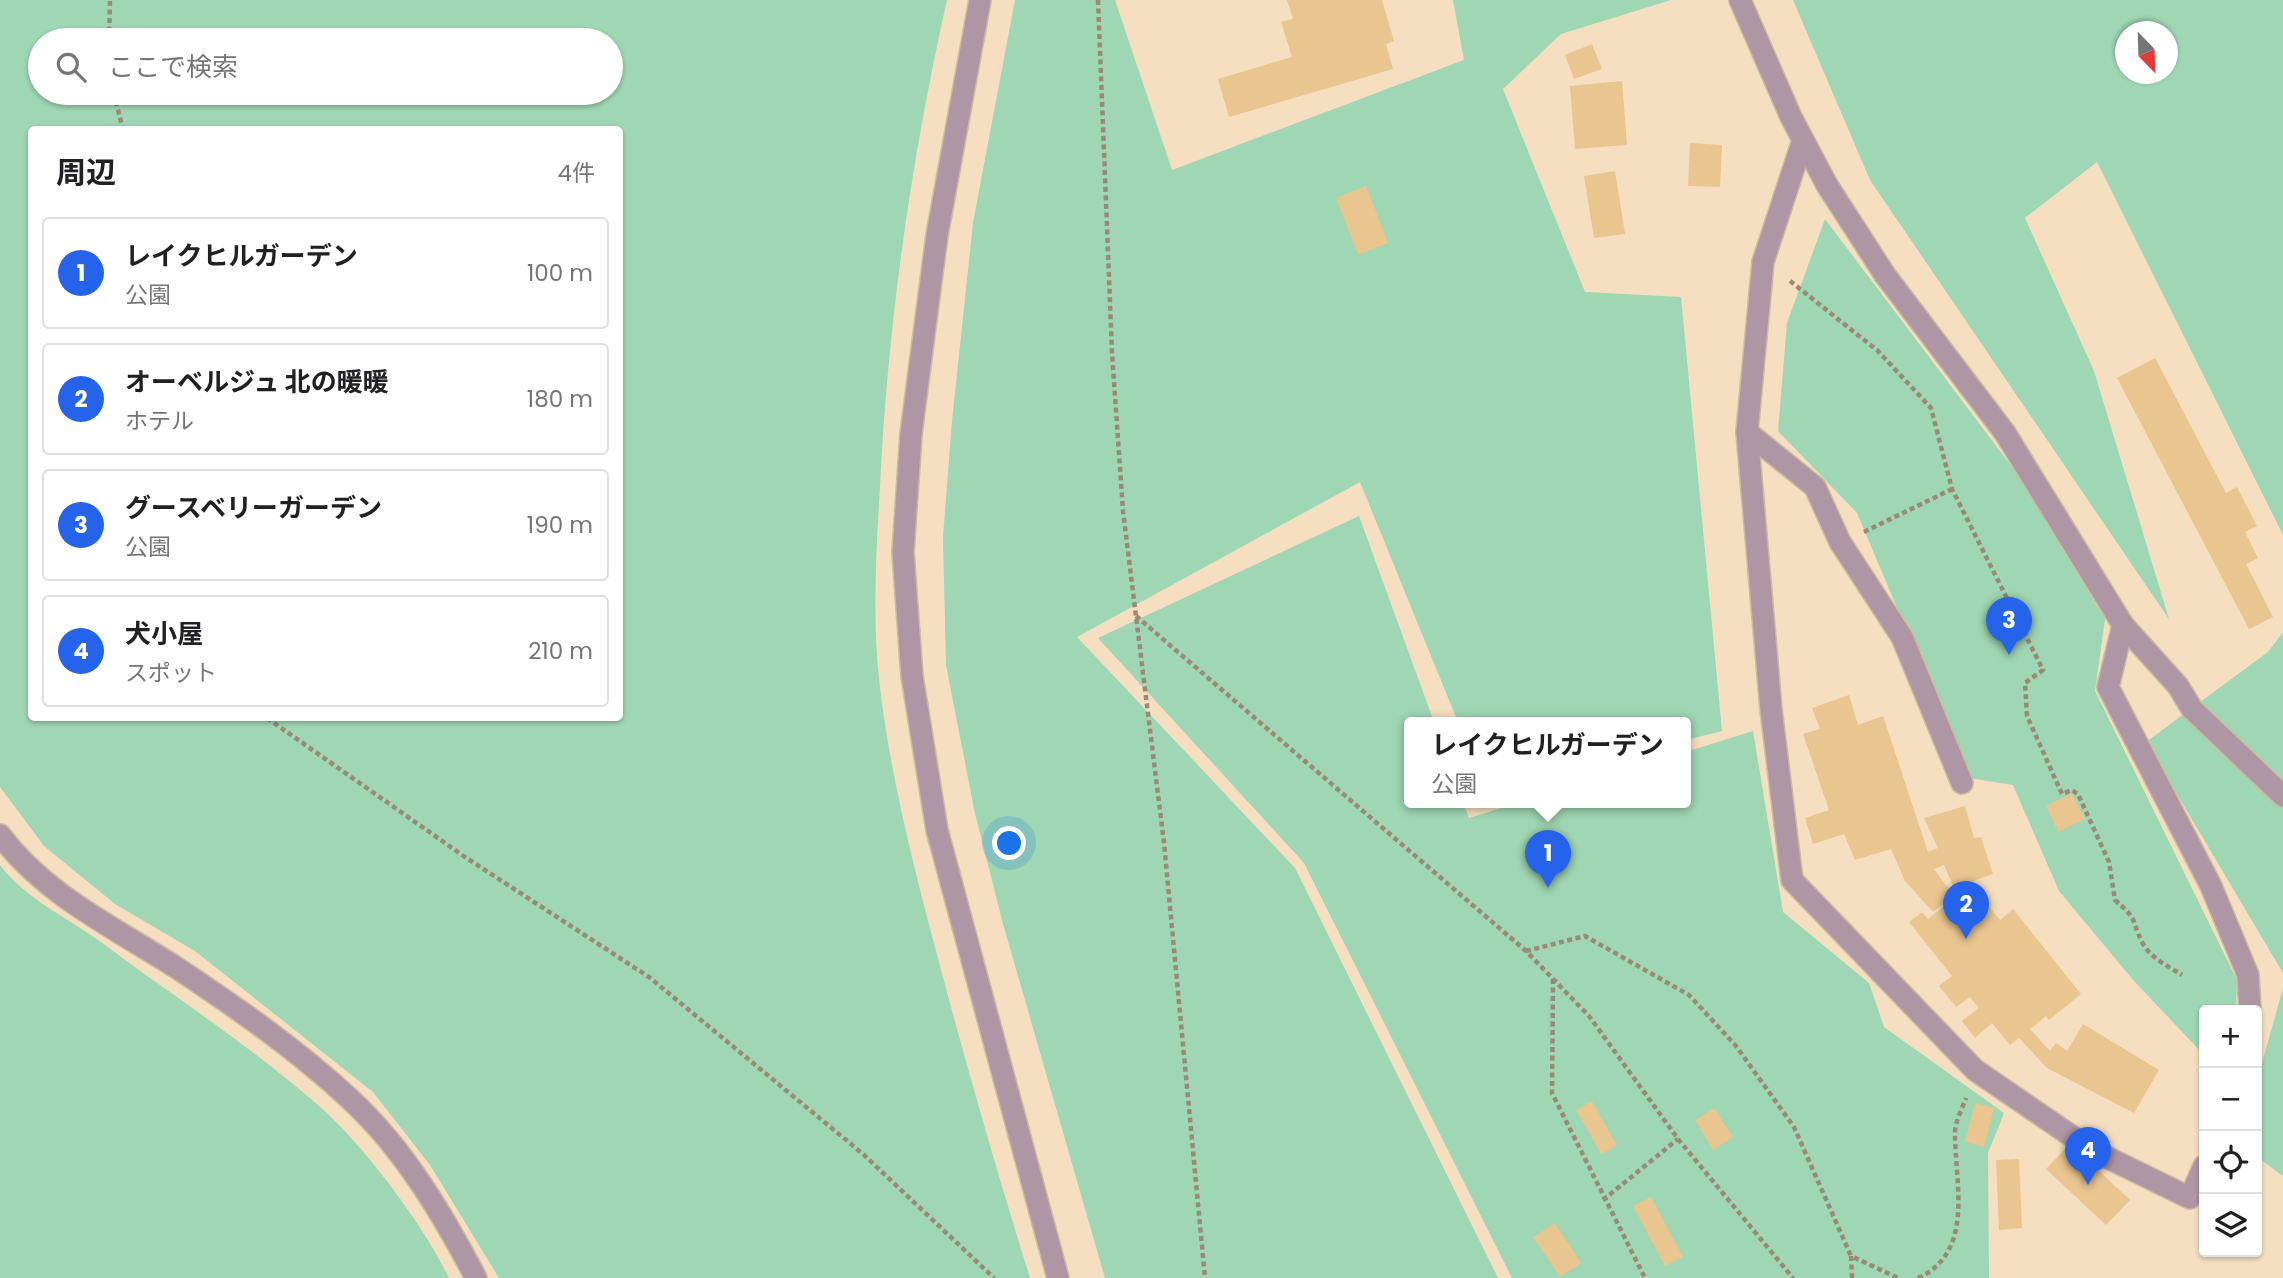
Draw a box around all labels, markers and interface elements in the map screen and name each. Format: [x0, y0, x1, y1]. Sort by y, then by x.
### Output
north arrow [2115, 21, 2178, 84]
search box [28, 28, 623, 105]
icon: search [52, 48, 90, 86]
text: ここで検索 [108, 49, 238, 85]
text: 周辺 [56, 151, 116, 194]
text: 4件 [558, 157, 595, 189]
text: レイクヒルガーデン [125, 238, 358, 274]
text: 1 [77, 257, 85, 289]
text: 100 m [527, 257, 593, 289]
text: 公園 [125, 279, 171, 311]
text: オーベルジュ 北の暖暖 [125, 364, 389, 400]
text: 2 [74, 383, 88, 415]
text: 180 m [527, 383, 593, 415]
text: ホテル [125, 405, 194, 437]
text: グースベリーガーデン [125, 490, 382, 526]
text: 3 [74, 509, 88, 541]
text: 190 m [527, 509, 593, 541]
text: 公園 [125, 531, 171, 563]
pin: 3 [1986, 597, 2032, 655]
text: 犬小屋 [125, 616, 203, 652]
text: 4 [73, 635, 89, 667]
text: 210 m [528, 635, 593, 667]
text: スポット [125, 657, 217, 689]
popup [1404, 717, 1691, 808]
text: レイクヒルガーデン [1431, 727, 1664, 763]
text: 公園 [1431, 768, 1477, 800]
your location [992, 826, 1026, 860]
pin: 1 [1525, 830, 1571, 888]
pin: 2 [1943, 881, 1989, 939]
map controls [2199, 1005, 2262, 1257]
button: + [2199, 1005, 2262, 1068]
button: − [2199, 1068, 2262, 1131]
pin: 4 [2065, 1127, 2111, 1185]
button: locate [2199, 1131, 2262, 1194]
button: layers [2199, 1194, 2262, 1257]

